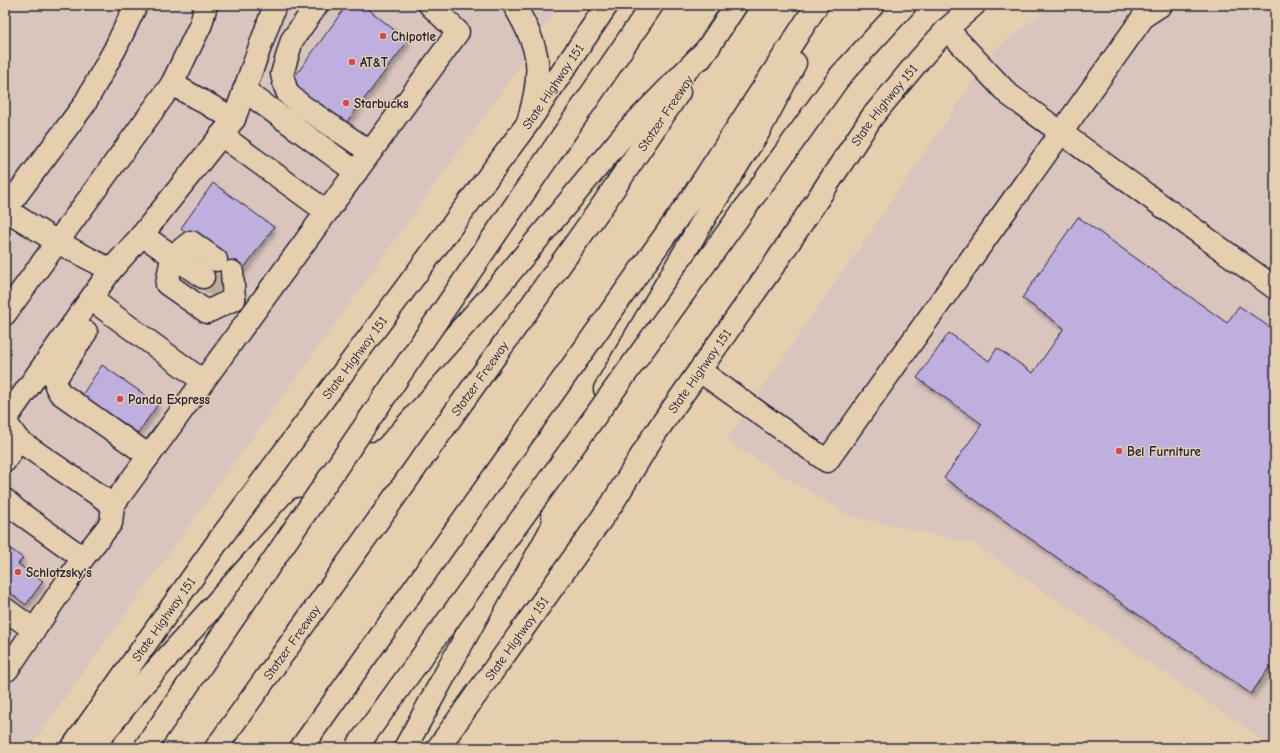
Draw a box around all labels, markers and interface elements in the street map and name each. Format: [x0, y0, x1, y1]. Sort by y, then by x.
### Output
place label: Chipotle [391, 29, 437, 44]
marker: Chipotle [378, 31, 388, 41]
street label: State Highway 151 [519, 41, 587, 132]
place label: AT&T [360, 55, 388, 70]
marker: AT&T [347, 57, 357, 67]
street label: State Highway 151 [848, 61, 921, 149]
street label: Stotzer Freeway [635, 73, 696, 154]
place label: Starbucks [354, 96, 409, 111]
marker: Starbucks [341, 98, 351, 108]
street label: State Highway 151 [319, 313, 390, 402]
street label: State Highway 151 [665, 326, 734, 416]
street label: Stotzer Freeway [448, 338, 511, 419]
place label: Panda Express [128, 392, 210, 407]
marker: Panda Express [115, 394, 125, 404]
place label: Bel Furniture [1127, 444, 1202, 459]
marker: Bel Furniture [1114, 446, 1124, 456]
place label: Schlotzsky's [26, 565, 92, 580]
marker: Schlotzsky's [13, 567, 23, 577]
street label: State Highway 151 [129, 574, 198, 664]
street label: State Highway 151 [482, 594, 552, 683]
street label: Stotzer Freeway [260, 602, 324, 683]

